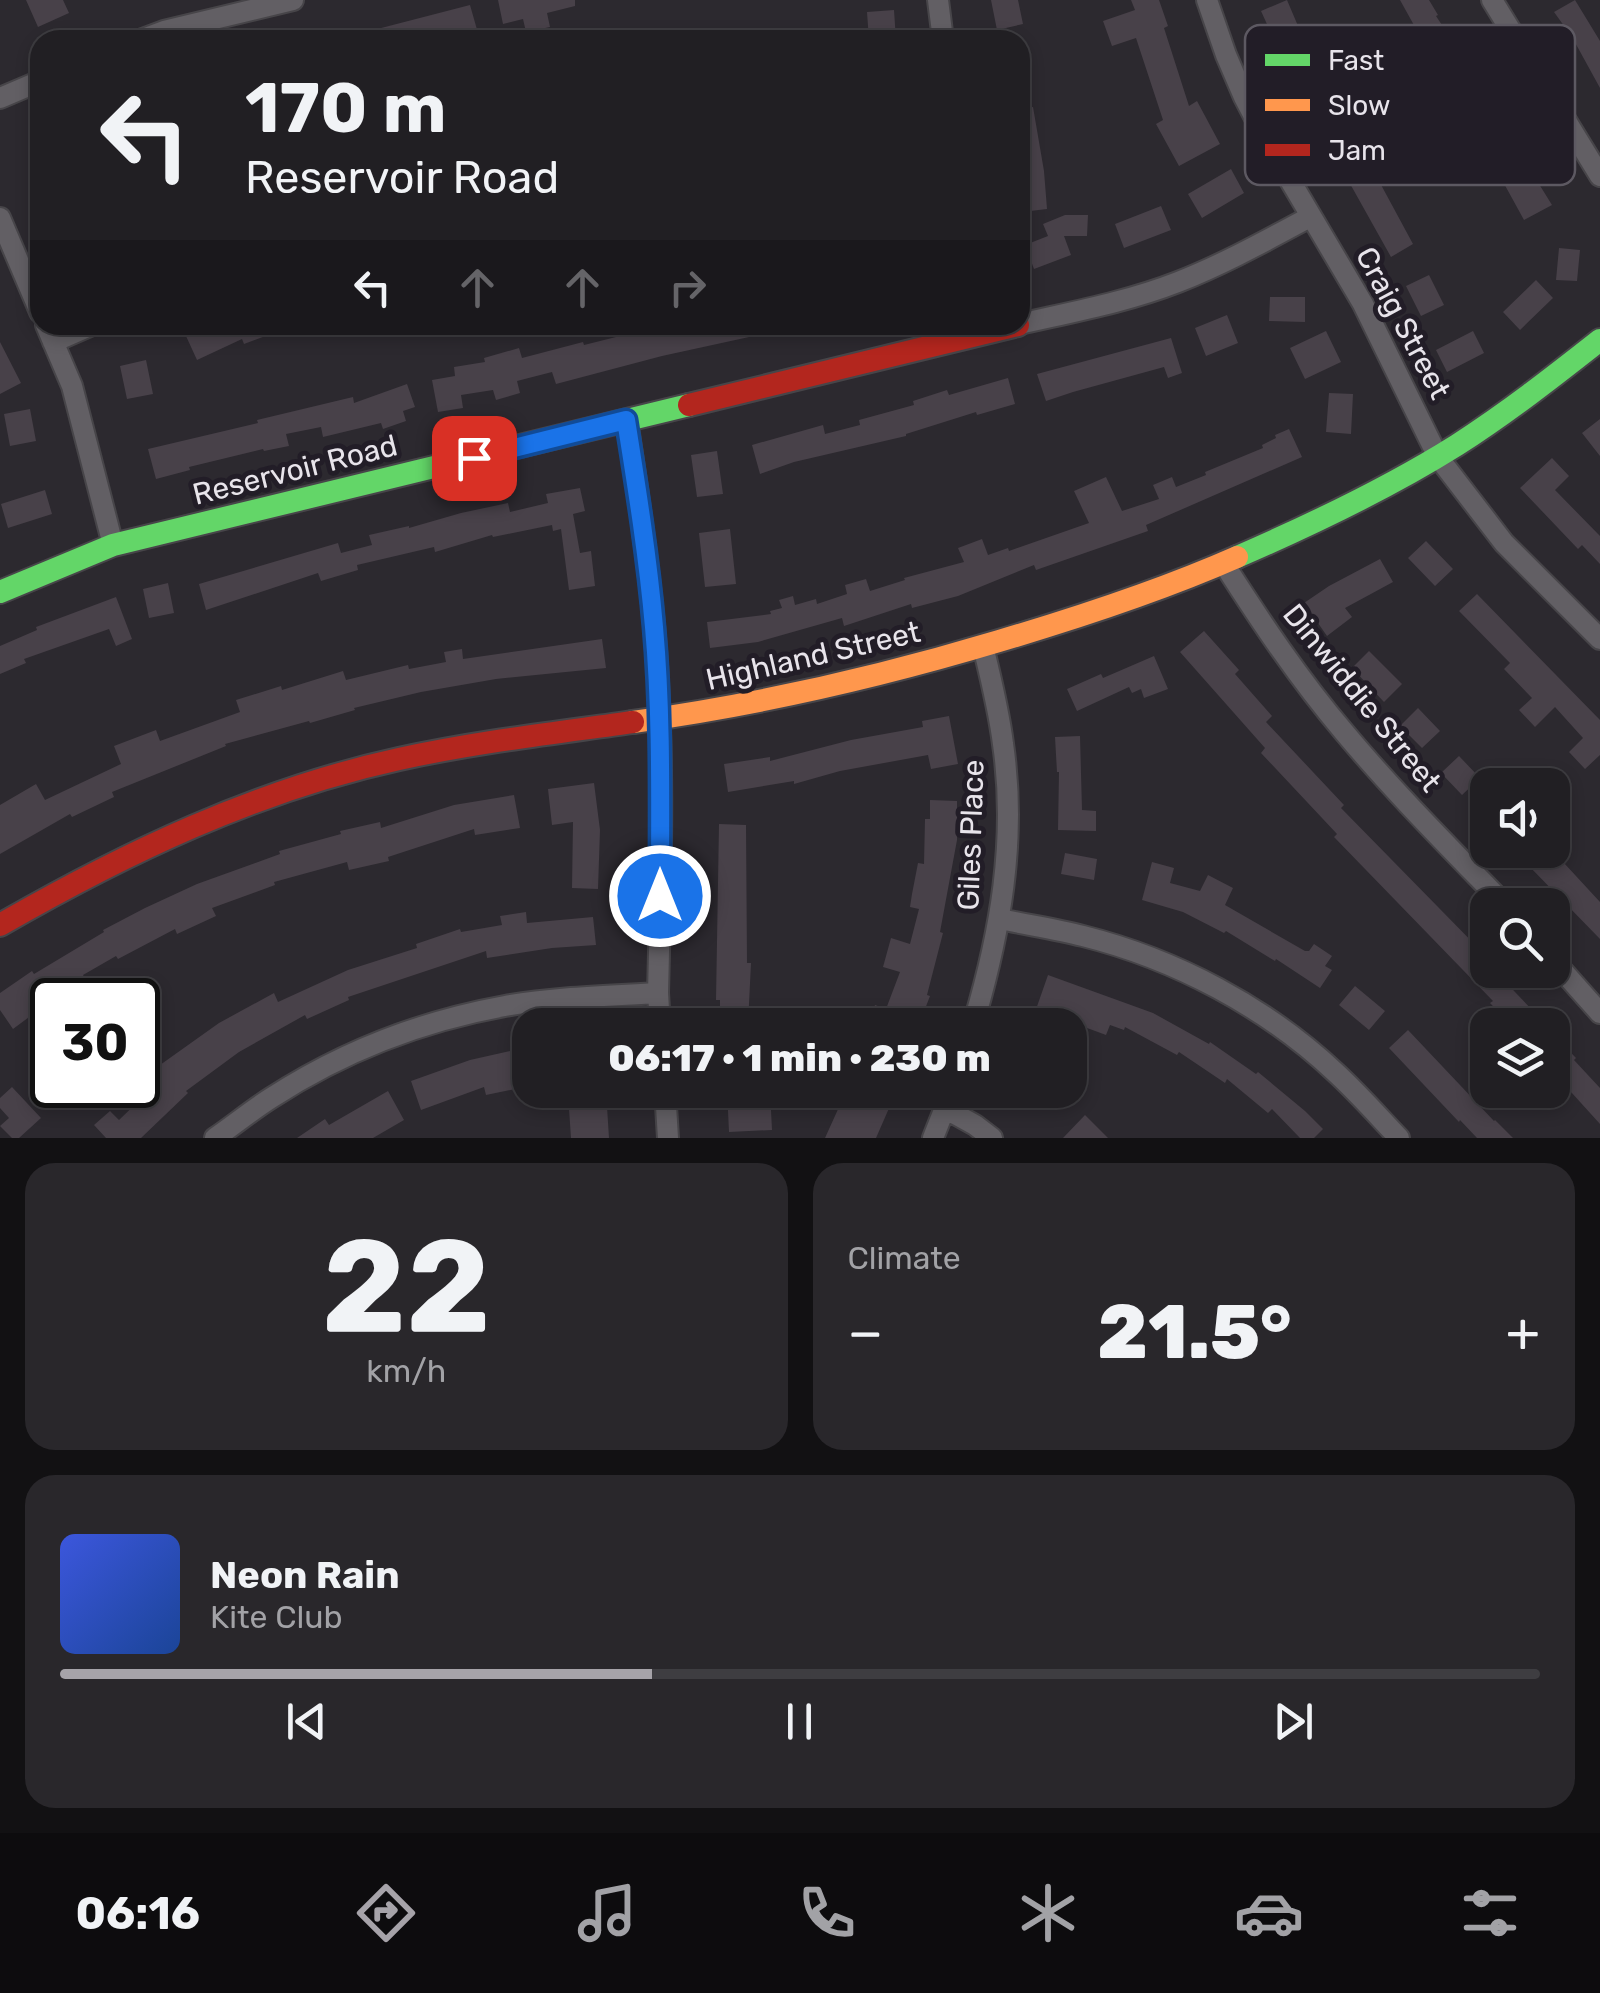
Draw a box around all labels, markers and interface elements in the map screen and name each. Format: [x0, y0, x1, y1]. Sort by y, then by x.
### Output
legend [1245, 25, 1575, 185]
text: Fast [1328, 44, 1384, 77]
text: 170 m [245, 67, 447, 150]
icon: left [80, 70, 210, 200]
text: Slow [1328, 89, 1390, 122]
text: Jam [1328, 134, 1386, 167]
text: Reservoir Road [245, 151, 559, 204]
street label: Craig Street [1348, 241, 1458, 405]
icon: left [345, 260, 400, 315]
icon: ahead [450, 260, 505, 315]
icon: ahead [555, 260, 610, 315]
icon: right [660, 260, 715, 315]
pin [432, 416, 517, 501]
street label: Reservoir Road [189, 427, 401, 513]
icon: arrive [447, 431, 502, 486]
street label: Dinwiddie Street [1275, 597, 1449, 799]
street label: Highland Street [702, 614, 924, 698]
street label: Giles Place [950, 759, 992, 911]
map controls [1470, 768, 1570, 1108]
button: sound [1470, 768, 1570, 868]
position arrow [608, 844, 712, 948]
button: search [1470, 888, 1570, 988]
speed limit sign: 30 [30, 978, 160, 1108]
button: layers [1470, 1008, 1570, 1108]
text: 06:17 · 1 min · 230 m [608, 1035, 991, 1081]
text: 22 [322, 1209, 491, 1364]
text: Climate [848, 1239, 961, 1277]
text: 21.5° [1097, 1288, 1292, 1377]
text: − [848, 1300, 883, 1365]
text: + [1506, 1300, 1540, 1365]
text: km/h [366, 1352, 446, 1390]
text: Neon Rain [210, 1552, 400, 1598]
text: Kite Club [210, 1598, 343, 1636]
icon: previous [279, 1694, 334, 1749]
icon: pause [772, 1694, 827, 1749]
icon: next [1266, 1694, 1321, 1749]
icon: directions [351, 1878, 421, 1948]
icon: music [572, 1878, 642, 1948]
icon: phone [792, 1878, 862, 1948]
icon: climate [1013, 1878, 1083, 1948]
icon: car [1234, 1878, 1304, 1948]
icon: filters [1455, 1878, 1525, 1948]
text: 06:16 [75, 1887, 200, 1940]

